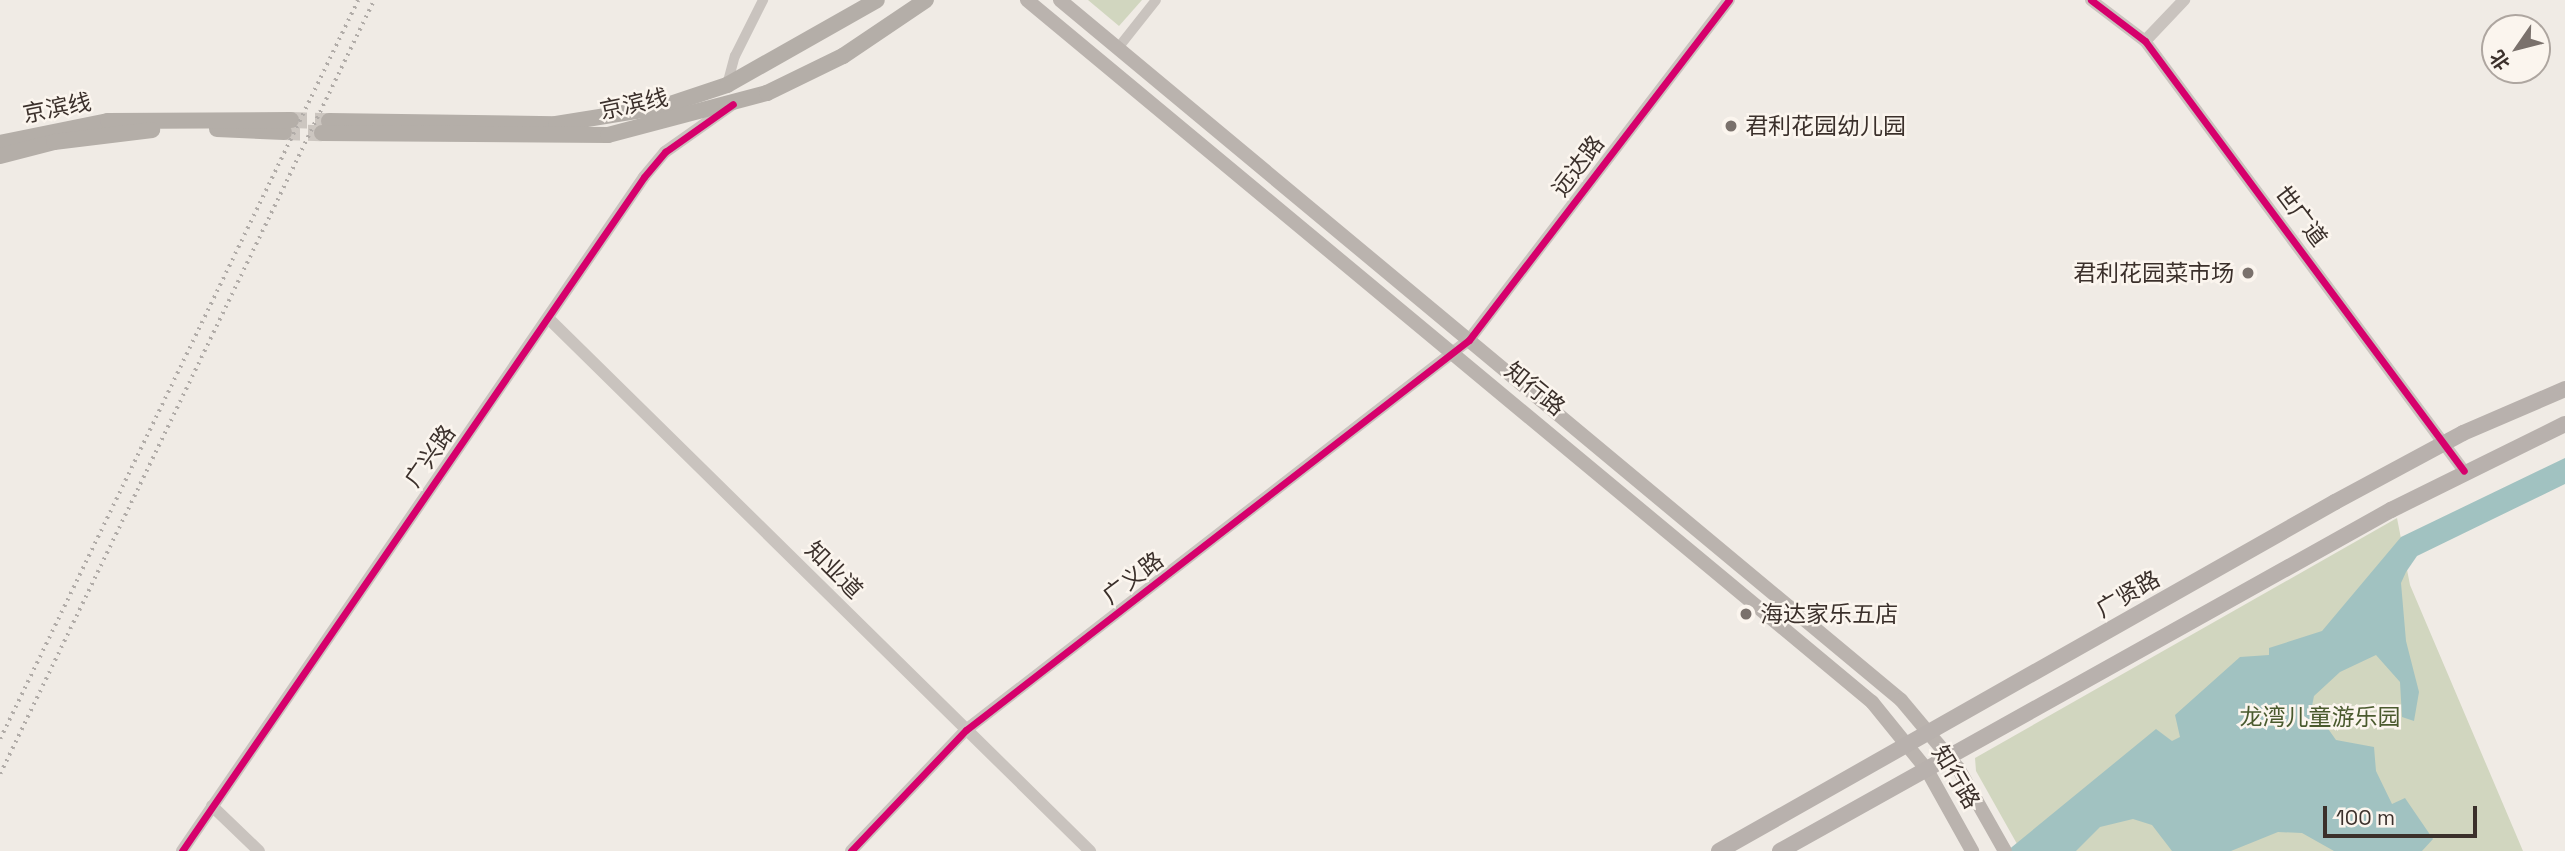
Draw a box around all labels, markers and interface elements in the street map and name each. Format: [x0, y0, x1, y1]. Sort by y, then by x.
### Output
north arrow [2481, 14, 2551, 84]
text: 北 [2484, 45, 2516, 75]
street label: 京滨线 [597, 83, 671, 125]
street label: 京滨线 [21, 88, 93, 128]
place label: 君利花园幼儿园 [1745, 112, 1906, 140]
marker: 君利花园幼儿园 [1723, 118, 1739, 134]
street label: 远达路 [1546, 130, 1610, 202]
street label: 世广道 [2269, 180, 2333, 252]
place label: 君利花园菜市场 [2073, 259, 2234, 287]
marker: 君利花园菜市场 [2240, 265, 2256, 281]
street label: 知行路 [1500, 357, 1570, 421]
street label: 广兴路 [399, 420, 461, 492]
street label: 知业道 [800, 536, 868, 604]
street label: 广义路 [1097, 546, 1169, 610]
street label: 广贤路 [2091, 565, 2165, 623]
place label: 海达家乐五店 [1760, 600, 1898, 628]
marker: 海达家乐五店 [1738, 606, 1754, 622]
park label: 龙湾儿童游乐园 [2240, 703, 2400, 731]
street label: 知行路 [1926, 740, 1986, 814]
scale bar [2327, 792, 2481, 836]
text: 100 m [2336, 804, 2395, 831]

